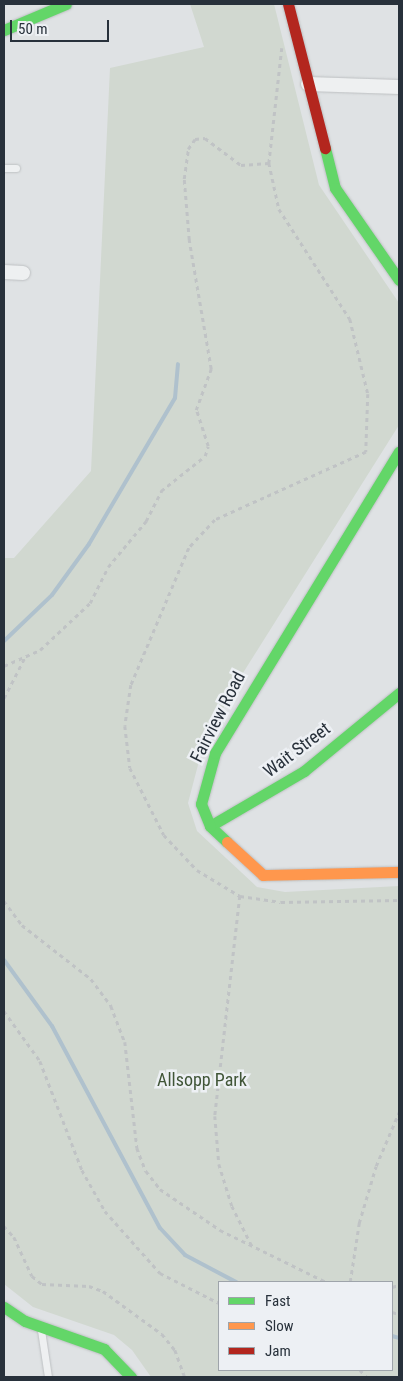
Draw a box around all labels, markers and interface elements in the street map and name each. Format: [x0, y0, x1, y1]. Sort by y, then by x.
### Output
scale bar [12, 10, 111, 42]
text: 50 m [18, 20, 48, 38]
street label: Fairview Road [186, 668, 250, 766]
street label: Wait Street [259, 718, 335, 782]
park label: Allsopp Park [157, 1069, 247, 1091]
legend [218, 1281, 393, 1371]
text: Fast [265, 1292, 290, 1310]
text: Slow [265, 1317, 294, 1335]
text: Jam [265, 1342, 291, 1360]

